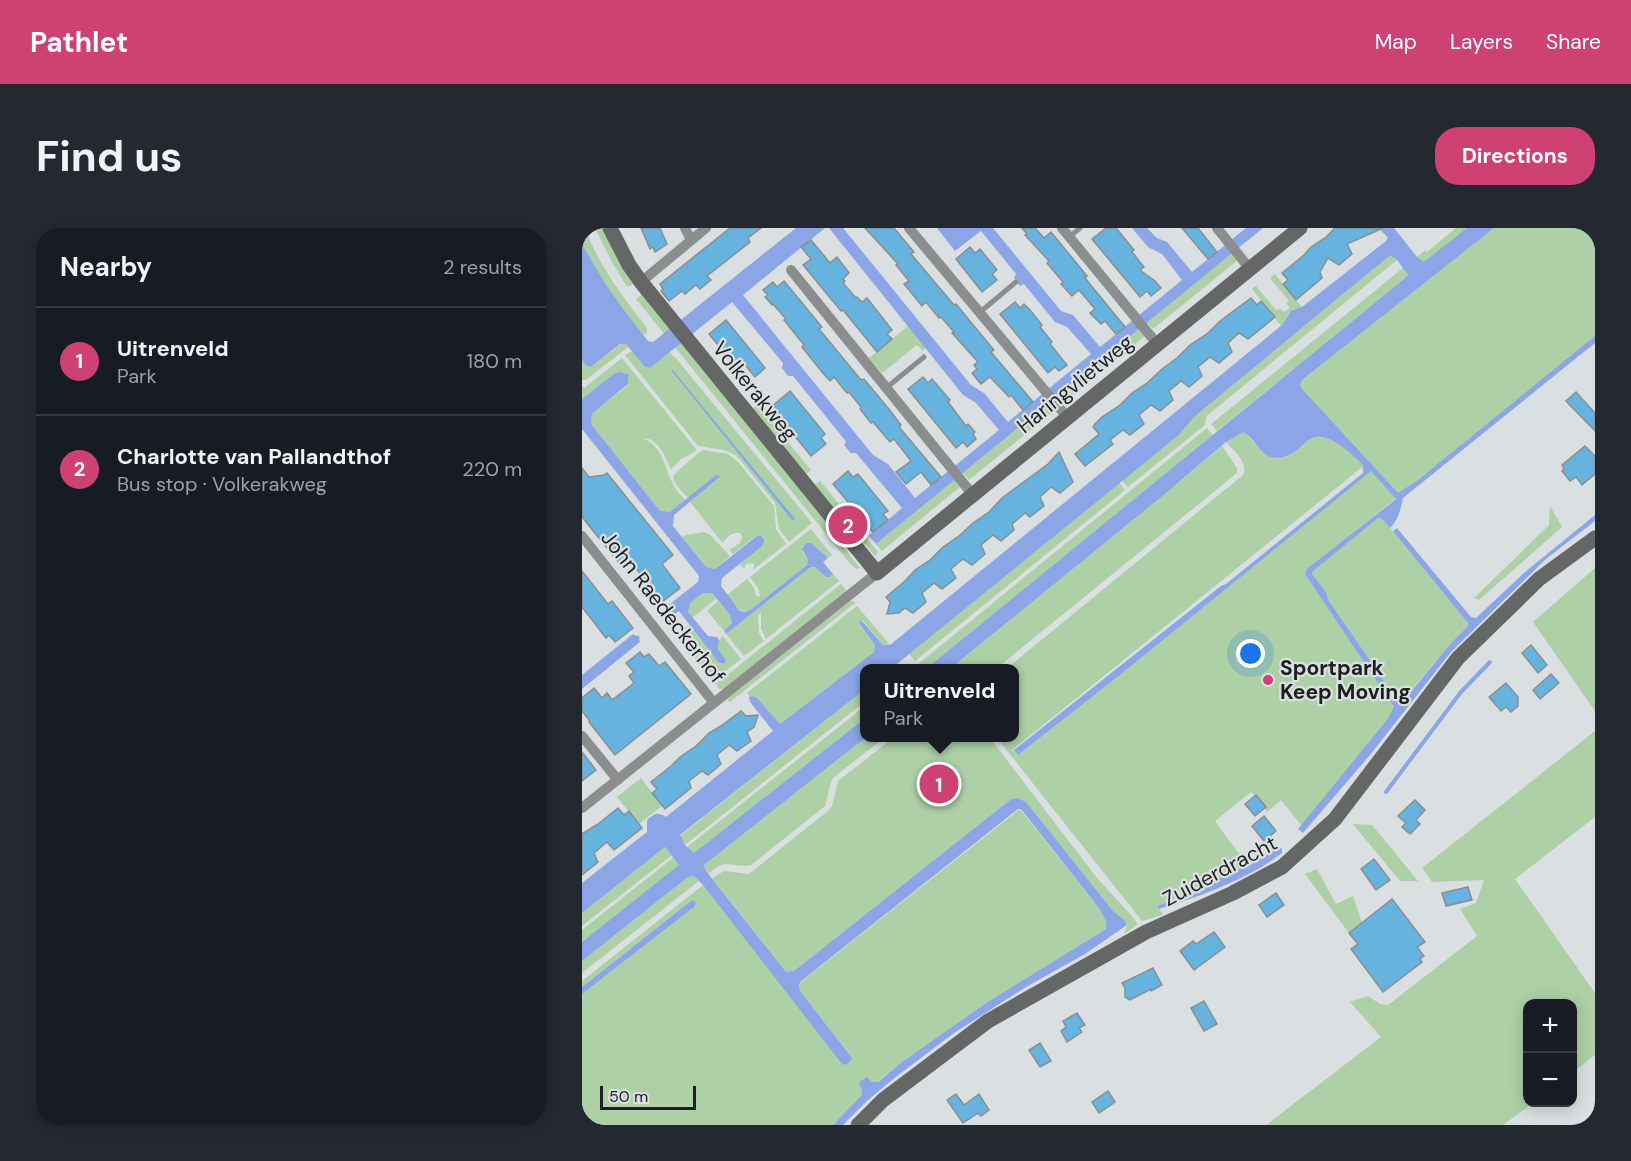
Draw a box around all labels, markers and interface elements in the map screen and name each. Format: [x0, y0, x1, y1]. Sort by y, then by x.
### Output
text: Pathlet [30, 24, 128, 61]
text: Map [1375, 28, 1417, 56]
text: Layers [1450, 28, 1513, 56]
text: Share [1546, 28, 1601, 56]
button: Directions [1435, 127, 1595, 185]
text: Find us [36, 129, 182, 184]
text: Nearby [60, 250, 152, 284]
text: 2 results [443, 254, 522, 280]
street label: Haringvlietweg [1011, 328, 1139, 440]
text: Uitrenveld [117, 334, 229, 363]
street label: Volkerakweg [706, 335, 804, 447]
text: 1 [76, 348, 83, 374]
text: 180 m [467, 348, 522, 374]
text: Park [117, 363, 157, 389]
text: Charlotte van Pallandthof [117, 442, 391, 471]
text: 2 [74, 456, 85, 482]
text: 220 m [462, 456, 522, 482]
text: Bus stop · Volkerakweg [117, 471, 327, 497]
pin: 2 [828, 502, 868, 548]
street label: John Raedeckerhof [595, 525, 731, 689]
your location [1236, 639, 1265, 668]
place label: Sportpark Keep Moving [1280, 654, 1411, 706]
popup [860, 664, 1019, 742]
marker: Sportpark Keep Moving [1261, 673, 1275, 687]
text: Uitrenveld [884, 676, 995, 705]
text: Park [884, 705, 923, 731]
pin: 1 [920, 762, 958, 806]
street label: Zuiderdracht [1158, 829, 1282, 913]
map controls [1523, 999, 1577, 1107]
button: + [1523, 999, 1577, 1053]
button: − [1523, 1053, 1577, 1107]
scale bar [600, 1083, 696, 1110]
text: 50 m [609, 1086, 648, 1107]

